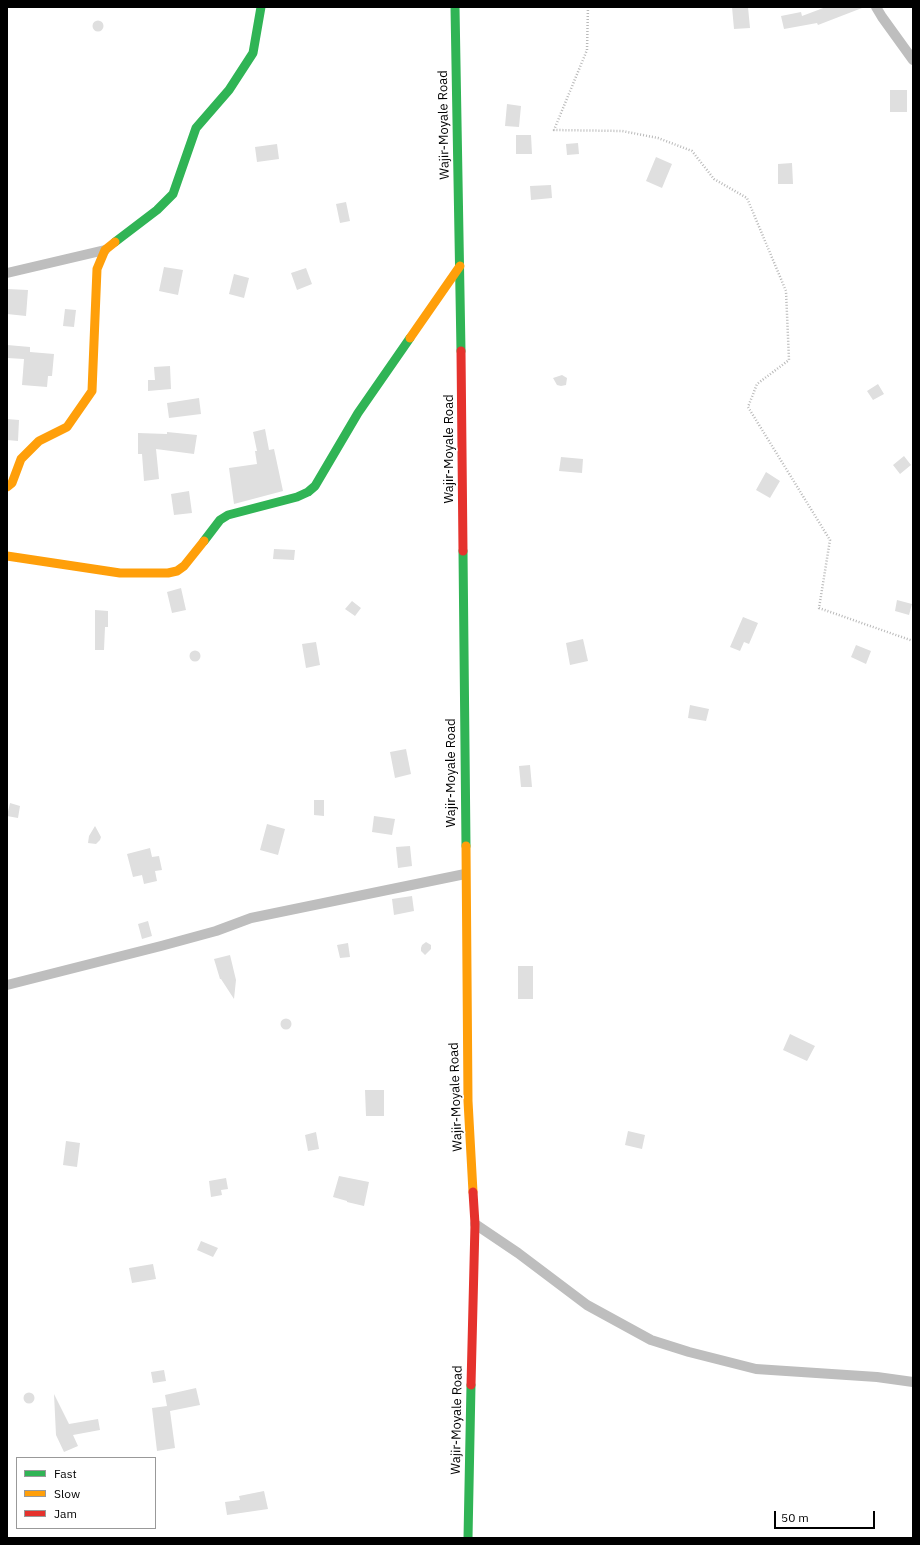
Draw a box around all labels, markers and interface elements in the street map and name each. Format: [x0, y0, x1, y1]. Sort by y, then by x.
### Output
street label: Wajir-Moyale Road [435, 70, 453, 180]
street label: Wajir-Moyale Road [441, 394, 457, 504]
street label: Wajir-Moyale Road [443, 718, 459, 828]
street label: Wajir-Moyale Road [446, 1042, 466, 1152]
street label: Wajir-Moyale Road [448, 1365, 466, 1475]
legend [16, 1457, 156, 1529]
text: Fast [54, 1466, 77, 1481]
text: Slow [54, 1486, 80, 1501]
scale bar [776, 1503, 877, 1529]
text: Jam [54, 1506, 77, 1521]
text: 50 m [781, 1510, 809, 1525]

